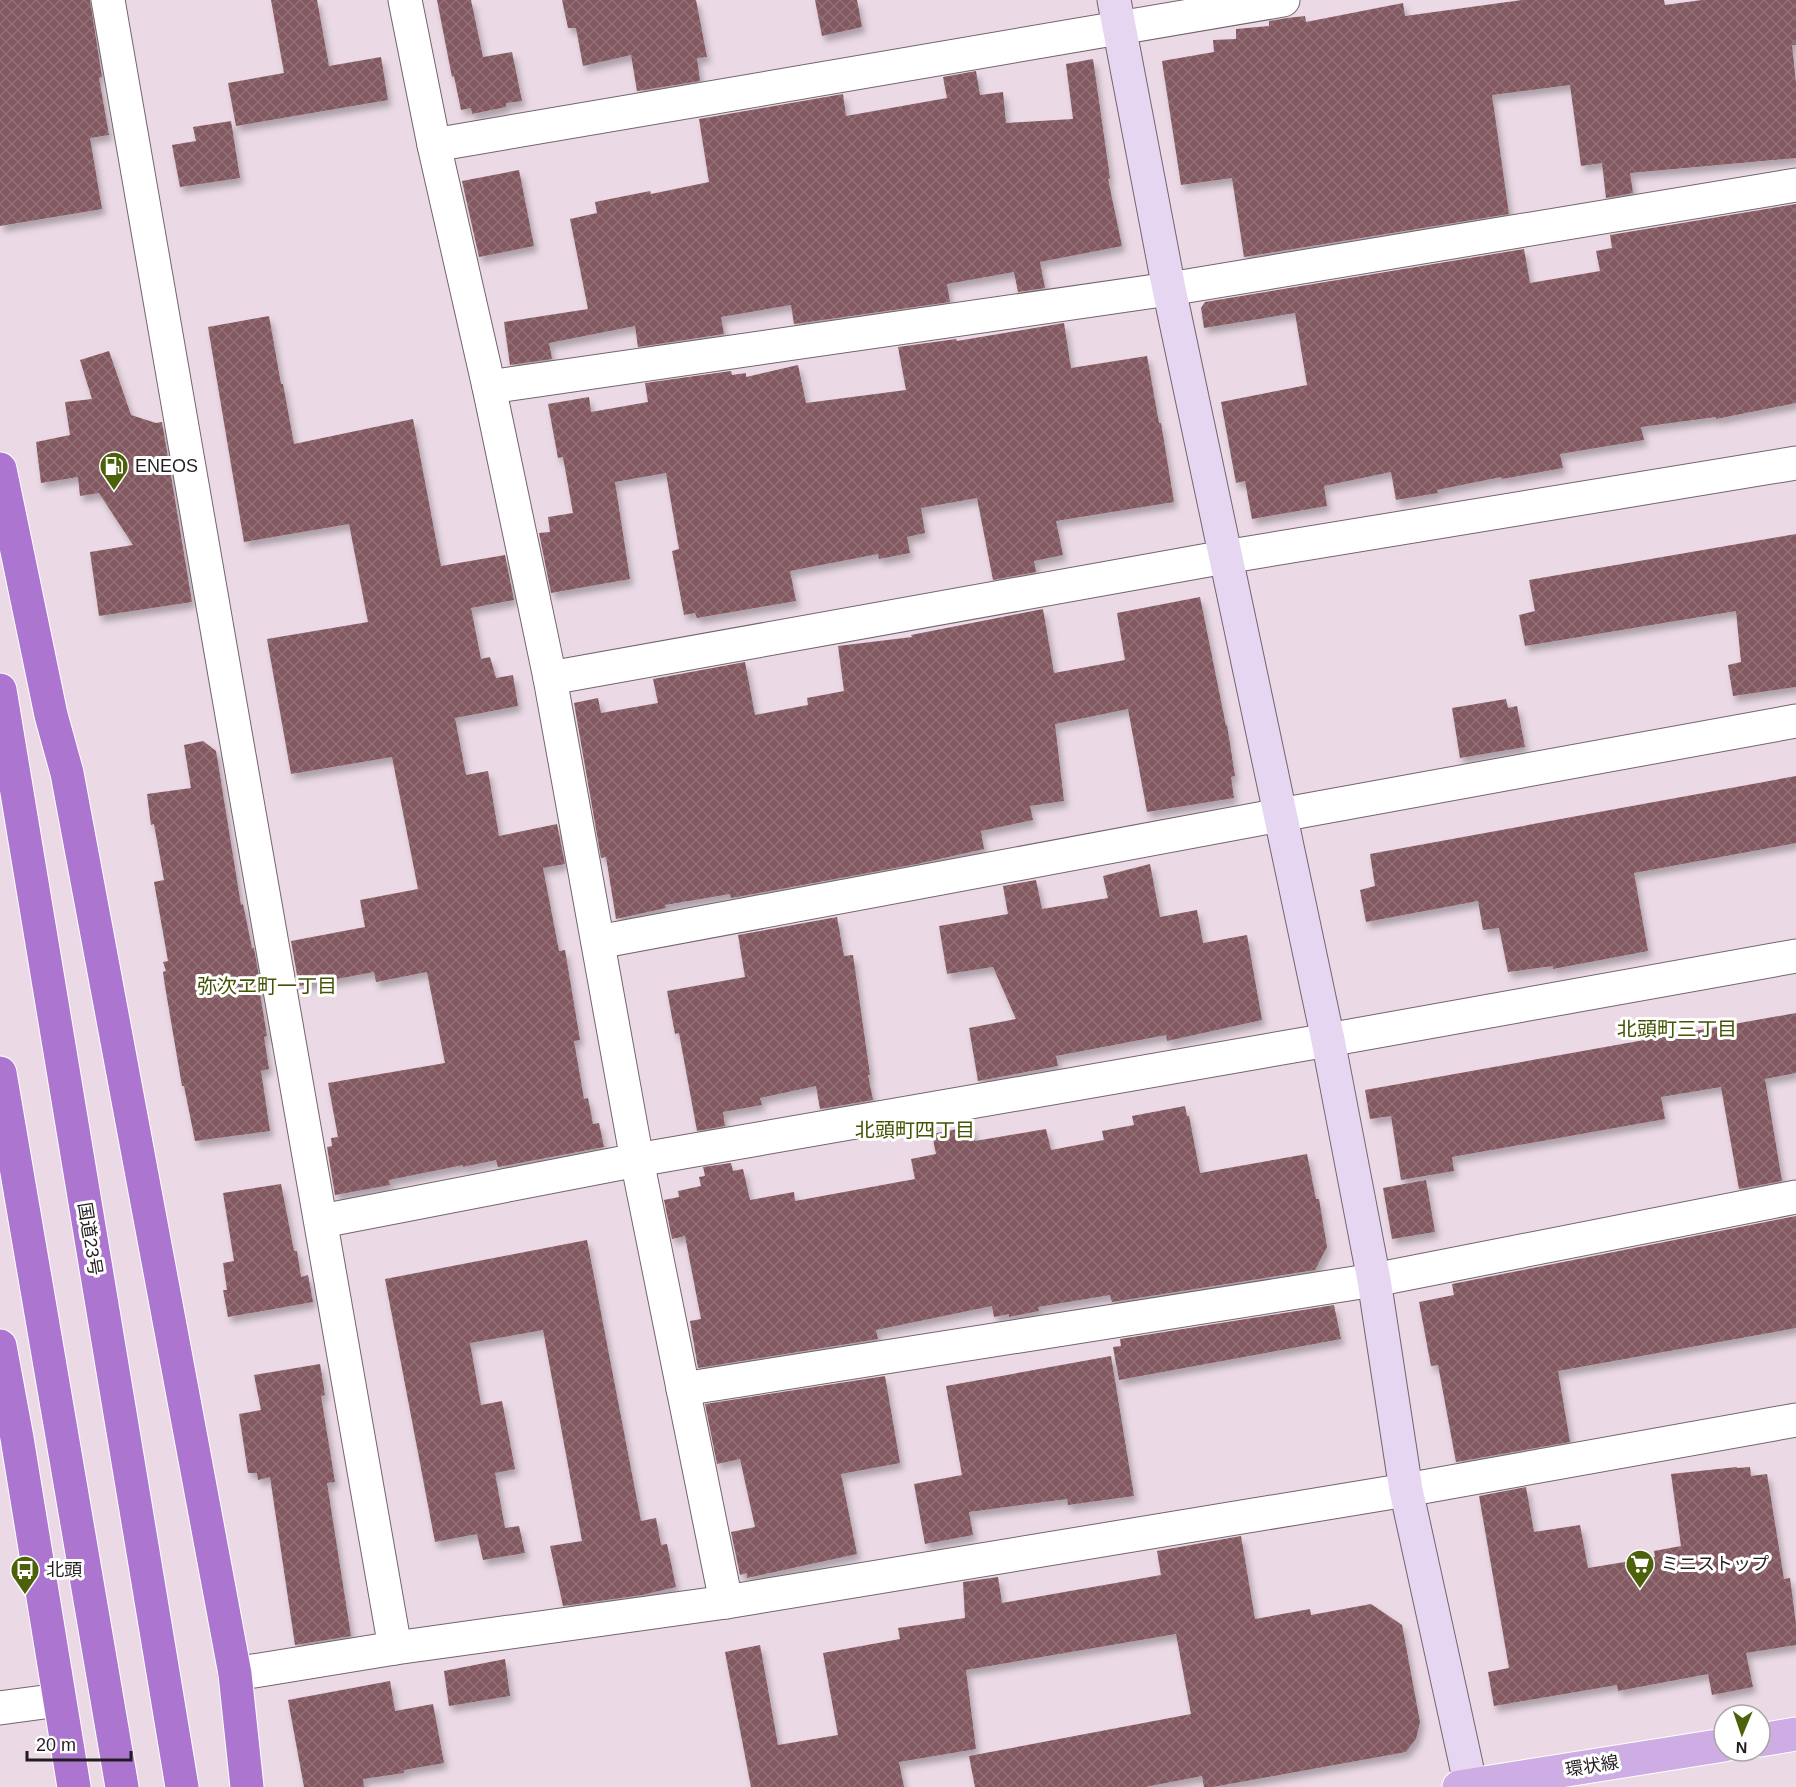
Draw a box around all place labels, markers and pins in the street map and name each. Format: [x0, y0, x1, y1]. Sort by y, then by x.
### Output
fuel station icon: ENEOS [98, 450, 130, 492]
place label: ENEOS [135, 456, 198, 476]
supermarket icon: ミニストップ [1624, 1548, 1656, 1590]
bus stop icon: 北頭 [9, 1554, 41, 1596]
place label: ミニストップ [1661, 1554, 1769, 1574]
place label: 北頭 [46, 1560, 82, 1580]

